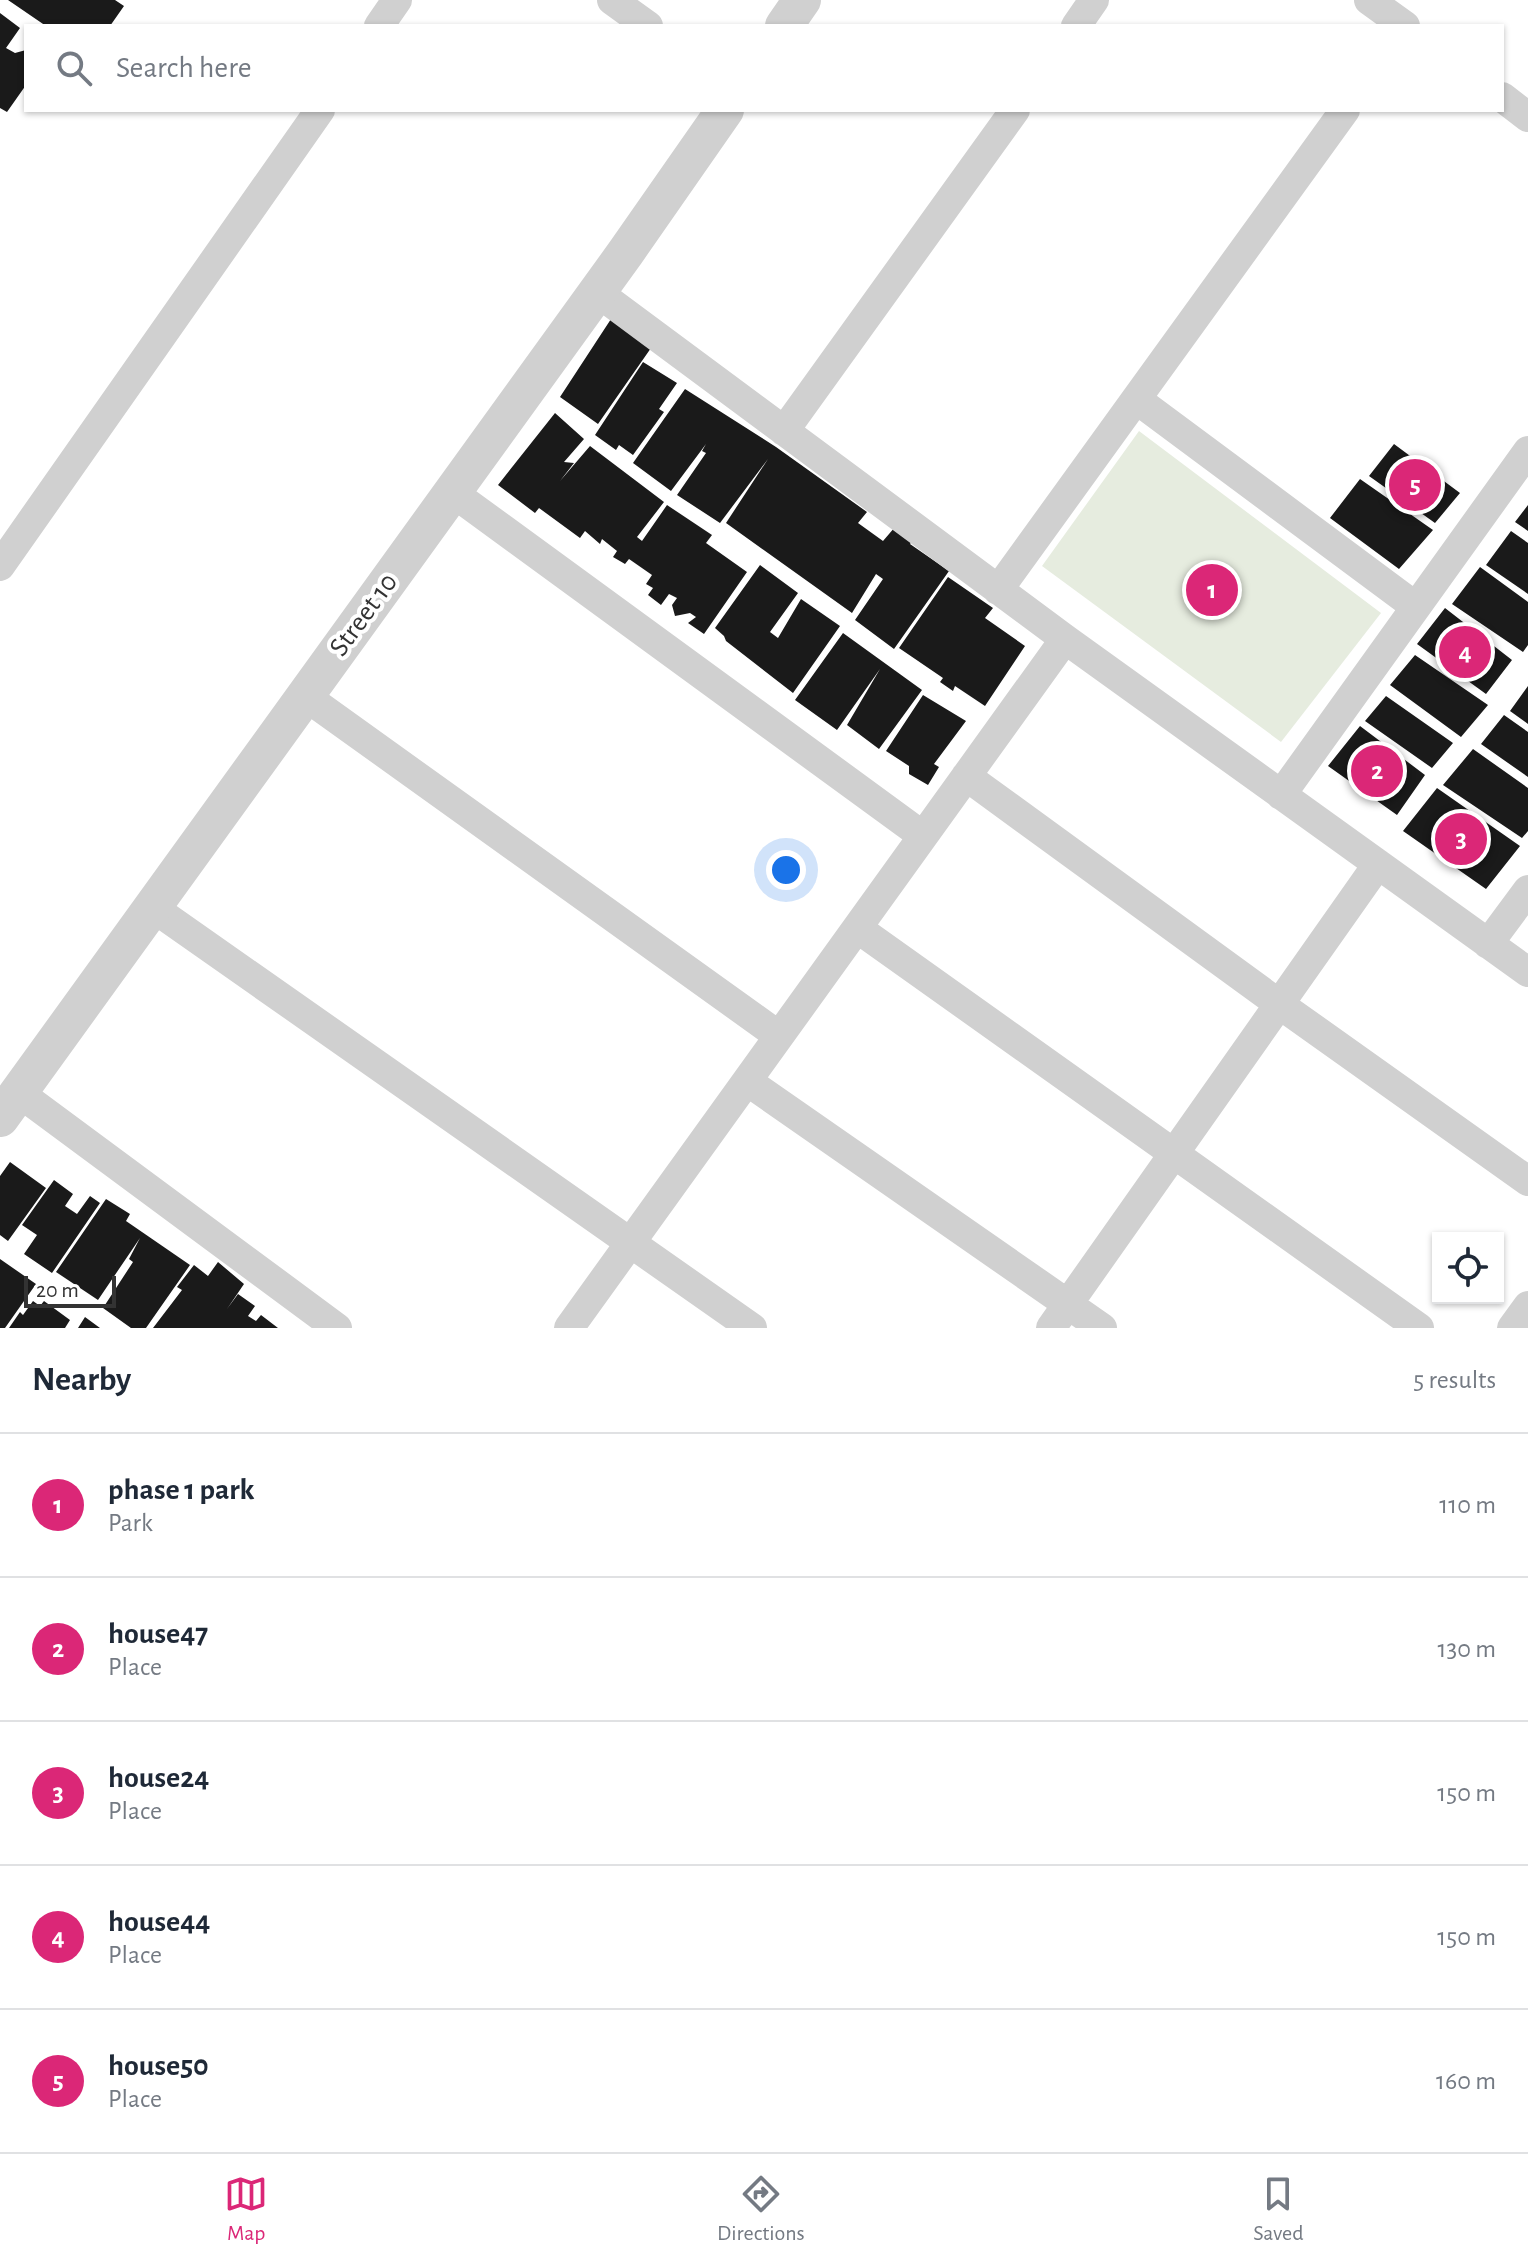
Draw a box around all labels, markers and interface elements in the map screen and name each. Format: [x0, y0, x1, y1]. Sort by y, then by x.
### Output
search box [24, 24, 1504, 112]
icon: search [52, 46, 96, 90]
text: Search here [116, 53, 252, 83]
pin: 5 [1389, 455, 1441, 515]
pin: 1 [1186, 560, 1238, 620]
street label: Street 10 [325, 568, 403, 662]
pin: 4 [1439, 622, 1491, 682]
pin: 2 [1351, 741, 1403, 801]
pin: 3 [1435, 809, 1487, 869]
your location [766, 850, 806, 890]
map controls [1432, 1232, 1504, 1304]
button: locate [1432, 1232, 1504, 1304]
scale bar [24, 1272, 116, 1308]
text: 20 m [36, 1279, 79, 1301]
text: Nearby [32, 1363, 131, 1397]
text: 5 results [1413, 1367, 1496, 1393]
text: phase 1 park [108, 1475, 254, 1505]
text: 1 [53, 1492, 63, 1518]
text: 110 m [1439, 1492, 1496, 1518]
text: Park [108, 1510, 153, 1536]
text: house47 [108, 1619, 208, 1649]
text: 2 [52, 1636, 64, 1662]
text: 130 m [1438, 1636, 1496, 1662]
text: Place [108, 1654, 162, 1680]
text: house24 [108, 1763, 209, 1793]
text: 3 [52, 1780, 64, 1806]
text: 150 m [1437, 1780, 1496, 1806]
text: Place [108, 1798, 162, 1824]
text: house44 [108, 1907, 210, 1937]
text: 4 [51, 1924, 65, 1950]
text: 150 m [1437, 1924, 1496, 1950]
text: Place [108, 1942, 162, 1968]
text: house50 [108, 2051, 209, 2081]
text: 5 [52, 2068, 64, 2094]
text: 160 m [1436, 2068, 1496, 2094]
text: Place [108, 2086, 162, 2112]
tab: Map [224, 2172, 268, 2246]
tab: Directions [717, 2172, 805, 2246]
tab: Saved [1253, 2172, 1304, 2246]

